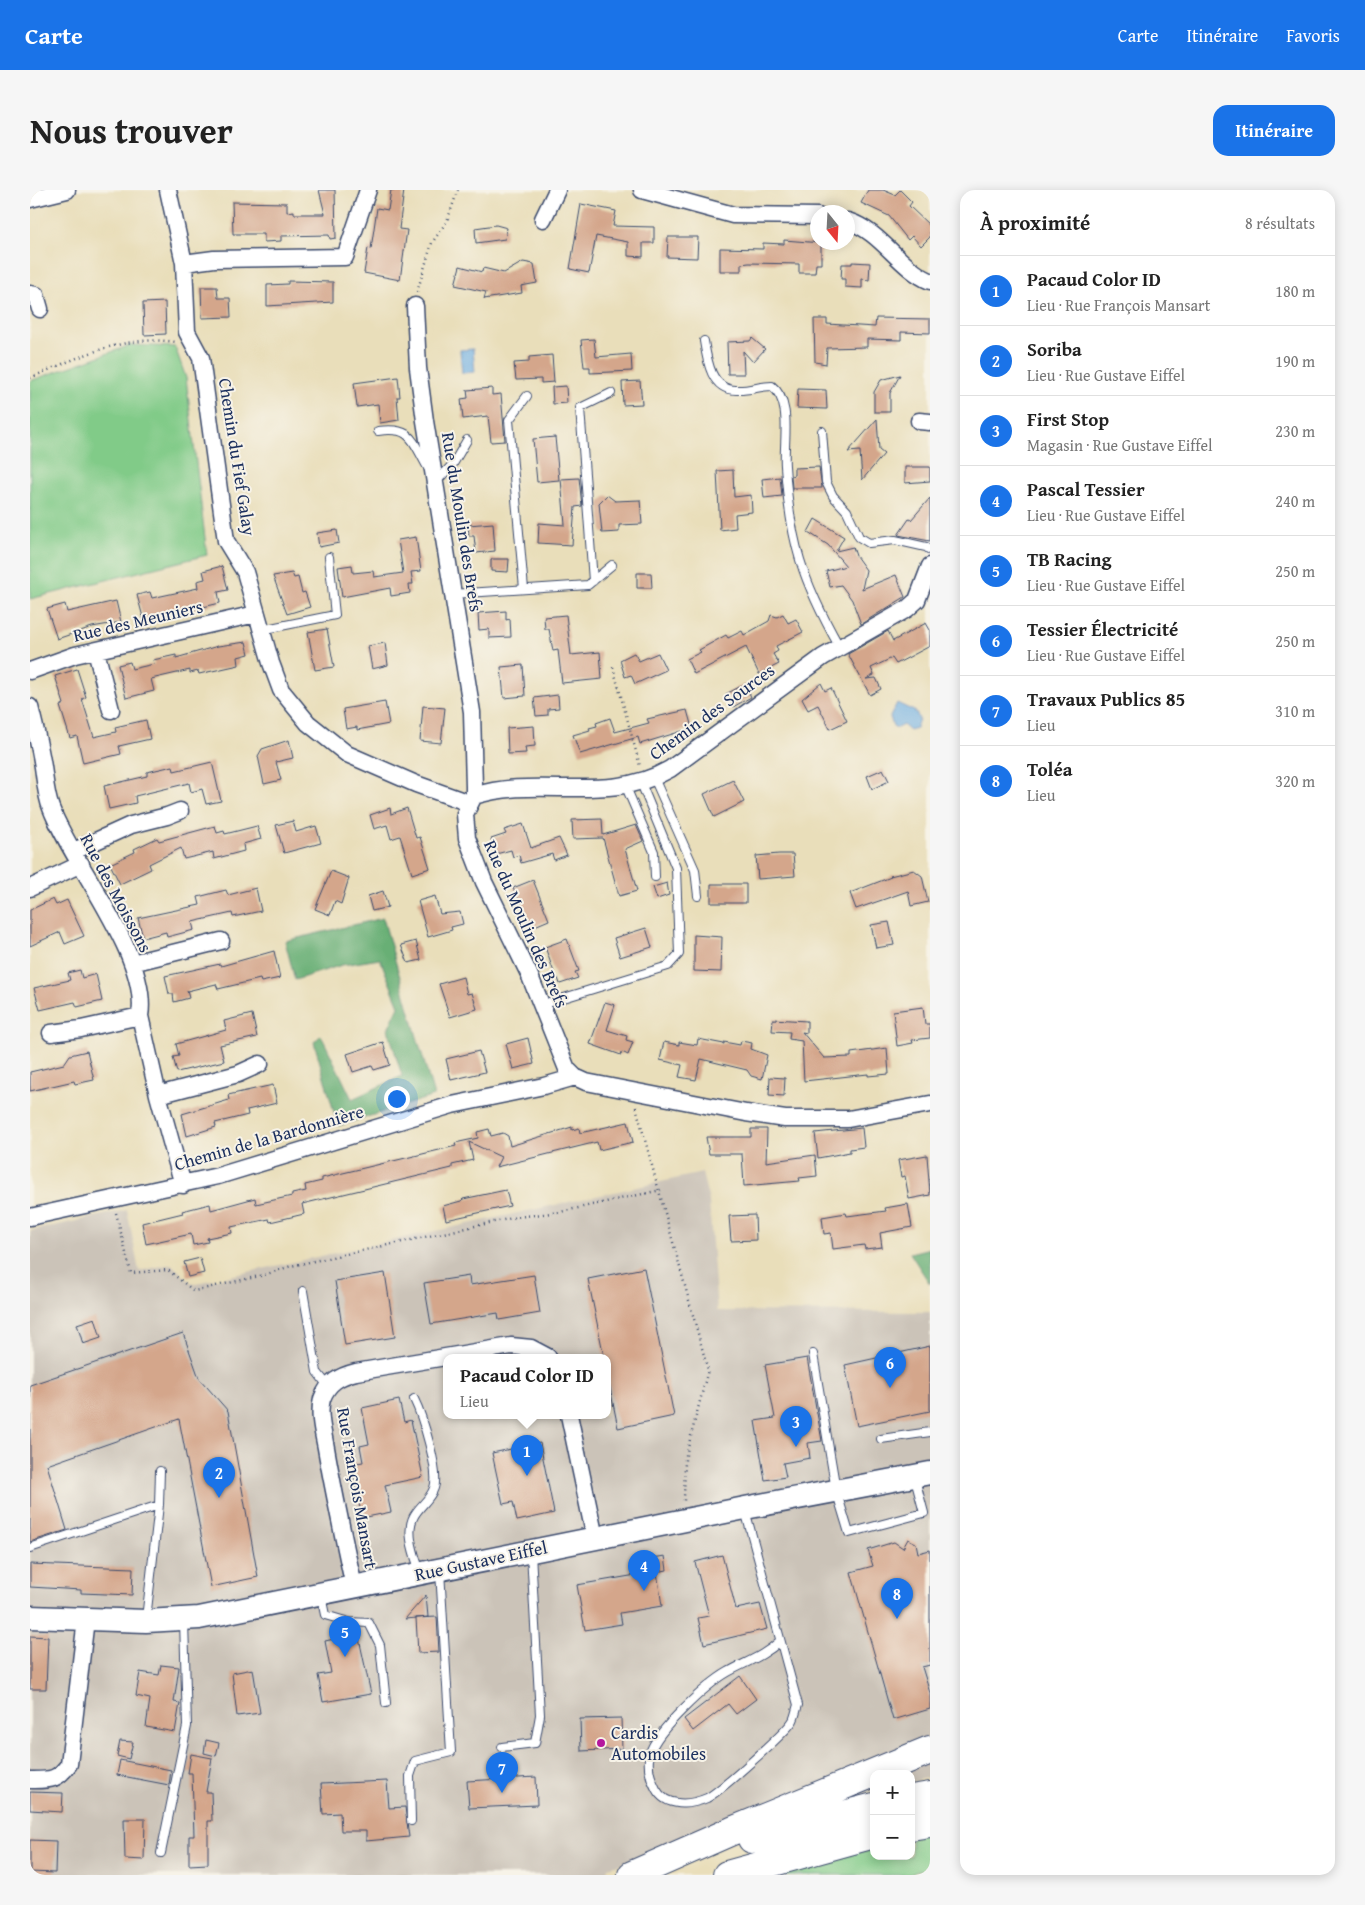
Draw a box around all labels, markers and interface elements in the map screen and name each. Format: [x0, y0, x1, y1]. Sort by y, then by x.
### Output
text: Carte [25, 18, 83, 53]
text: Carte [1118, 22, 1158, 49]
text: Itinéraire [1186, 22, 1258, 49]
text: Favoris [1286, 22, 1340, 49]
text: Nous trouver [30, 105, 233, 156]
button: Itinéraire [1213, 105, 1335, 156]
north arrow [810, 205, 855, 250]
text: À proximité [980, 207, 1090, 238]
text: 8 résultats [1245, 211, 1315, 235]
text: Pacaud Color ID [1027, 265, 1161, 293]
text: 1 [992, 279, 1000, 303]
text: 180 m [1275, 279, 1315, 303]
text: Lieu · Rue François Mansart [1027, 293, 1210, 317]
text: Soriba [1027, 335, 1082, 363]
text: 2 [992, 349, 1000, 373]
text: 190 m [1275, 349, 1315, 373]
text: Lieu · Rue Gustave Eiffel [1027, 363, 1185, 387]
street label: Chemin du Fief Galay [212, 376, 263, 538]
text: First Stop [1027, 405, 1109, 433]
text: 3 [992, 419, 1000, 443]
text: 230 m [1275, 419, 1315, 443]
street label: Rue du Moulin des Brefs [435, 430, 490, 614]
text: Magasin · Rue Gustave Eiffel [1027, 433, 1213, 457]
text: Pascal Tessier [1027, 475, 1145, 503]
text: 4 [992, 489, 1000, 513]
text: 240 m [1275, 489, 1315, 513]
text: Lieu · Rue Gustave Eiffel [1027, 503, 1185, 527]
text: TB Racing [1027, 545, 1112, 573]
text: 5 [992, 559, 1000, 583]
text: 250 m [1275, 559, 1315, 583]
text: Lieu · Rue Gustave Eiffel [1027, 573, 1185, 597]
street label: Rue des Meuniers [70, 592, 206, 649]
text: Tessier Électricité [1027, 615, 1178, 643]
text: 6 [992, 629, 1000, 653]
text: 250 m [1275, 629, 1315, 653]
text: Lieu · Rue Gustave Eiffel [1027, 643, 1185, 667]
street label: Chemin des Sources [643, 657, 780, 767]
text: Travaux Publics 85 [1027, 685, 1185, 713]
text: 7 [992, 699, 1000, 723]
text: 310 m [1275, 699, 1315, 723]
text: Lieu [1027, 713, 1055, 737]
text: Toléa [1027, 755, 1073, 783]
text: 8 [992, 769, 1000, 793]
text: 320 m [1275, 769, 1315, 793]
text: Lieu [1027, 783, 1055, 807]
street label: Rue des Moissons [74, 828, 159, 957]
street label: Rue du Moulin des Brefs [477, 835, 576, 1012]
your location [384, 1086, 410, 1112]
street label: Chemin de la Bardonnière [171, 1098, 367, 1177]
pin: 6 [874, 1347, 906, 1388]
popup [443, 1354, 611, 1419]
text: Pacaud Color ID [460, 1361, 594, 1389]
text: Lieu [460, 1389, 489, 1413]
street label: Rue François Mansart [330, 1405, 385, 1571]
pin: 3 [780, 1406, 812, 1447]
pin: 1 [511, 1435, 543, 1476]
pin: 2 [203, 1457, 235, 1498]
street label: Rue Gustave Eiffel [412, 1533, 550, 1588]
pin: 4 [628, 1550, 660, 1591]
pin: 8 [881, 1578, 913, 1619]
pin: 5 [329, 1616, 361, 1657]
place label: Cardis Automobiles [611, 1719, 706, 1767]
marker: Cardis Automobiles [595, 1737, 607, 1749]
pin: 7 [486, 1752, 518, 1793]
map controls [870, 1770, 915, 1860]
button: + [870, 1770, 915, 1815]
button: − [870, 1815, 915, 1860]

